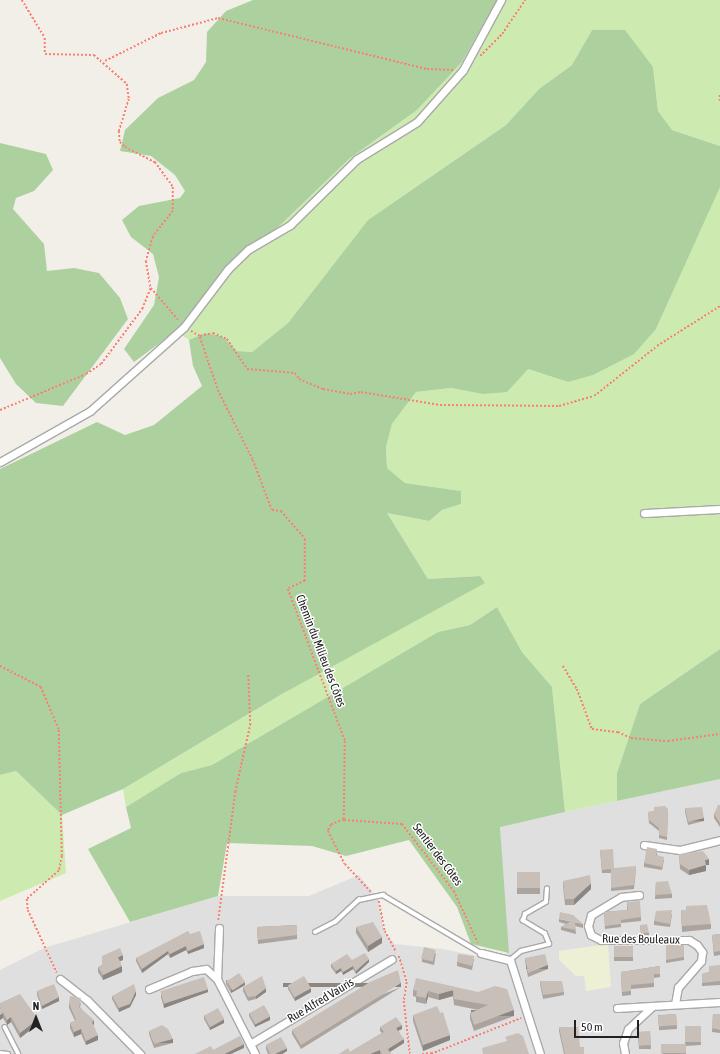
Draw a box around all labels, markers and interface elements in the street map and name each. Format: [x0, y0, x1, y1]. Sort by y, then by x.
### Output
street label: Chemin du Milieu des Côtes [292, 593, 348, 709]
street label: Sentier des Côtes [409, 821, 465, 889]
street label: Rue des Bouleaux [602, 932, 680, 948]
street label: Rue Alfred Vauris [285, 976, 357, 1026]
north arrow [16, 998, 56, 1038]
text: N [33, 1000, 39, 1012]
scale bar [576, 1012, 641, 1038]
text: 50 m [581, 1020, 603, 1034]

